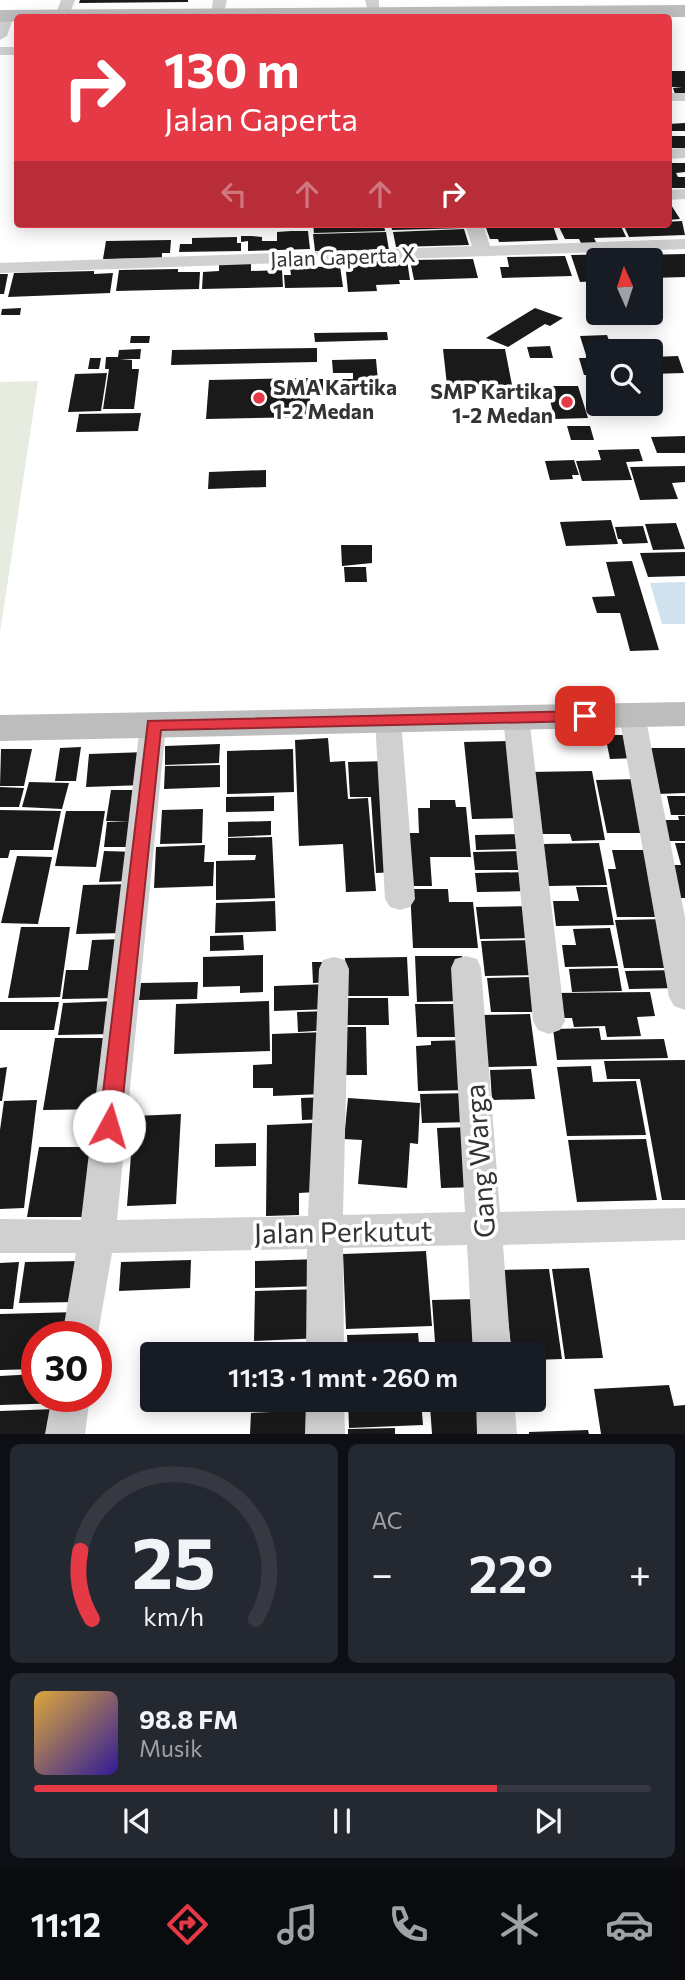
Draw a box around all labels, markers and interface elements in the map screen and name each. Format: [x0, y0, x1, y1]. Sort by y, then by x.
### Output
text: 130 m [164, 38, 299, 98]
icon: right [49, 42, 140, 133]
text: Jalan Gaperta [164, 98, 358, 138]
icon: left [215, 175, 253, 213]
icon: ahead [288, 175, 326, 213]
icon: ahead [361, 175, 399, 213]
icon: right [434, 175, 472, 213]
street label: Jalan Gaperta X [270, 241, 416, 271]
north arrow [586, 248, 663, 326]
map controls [586, 248, 663, 416]
button: search [586, 339, 663, 416]
place label: SMA Kartika 1-2 Medan [273, 374, 397, 423]
place label: SMP Kartika 1-2 Medan [430, 378, 553, 427]
marker: SMA Kartika 1-2 Medan [251, 390, 267, 406]
marker: SMP Kartika 1-2 Medan [559, 394, 575, 410]
pin [555, 686, 615, 746]
icon: arrive [566, 697, 604, 735]
street label: Gang Warga [457, 1083, 501, 1239]
position arrow [72, 1089, 146, 1163]
street label: Jalan Perkutut [254, 1212, 432, 1250]
speed limit sign: 30 [21, 1321, 112, 1412]
text: 11:13 · 1 mnt · 260 m [228, 1361, 458, 1392]
text: AC [372, 1506, 402, 1534]
text: 25 [132, 1516, 216, 1605]
text: 22° [469, 1540, 553, 1604]
text: − [372, 1549, 393, 1596]
text: + [629, 1549, 651, 1596]
text: km/h [143, 1601, 204, 1631]
text: 98.8 FM [139, 1703, 238, 1734]
text: Musik [139, 1734, 203, 1762]
icon: previous [118, 1802, 156, 1840]
icon: pause [323, 1802, 361, 1840]
icon: next [529, 1802, 567, 1840]
icon: directions [163, 1900, 212, 1949]
icon: music [273, 1900, 322, 1949]
icon: phone [384, 1900, 433, 1949]
icon: climate [495, 1900, 544, 1949]
icon: car [605, 1900, 654, 1949]
text: 11:12 [31, 1904, 101, 1944]

